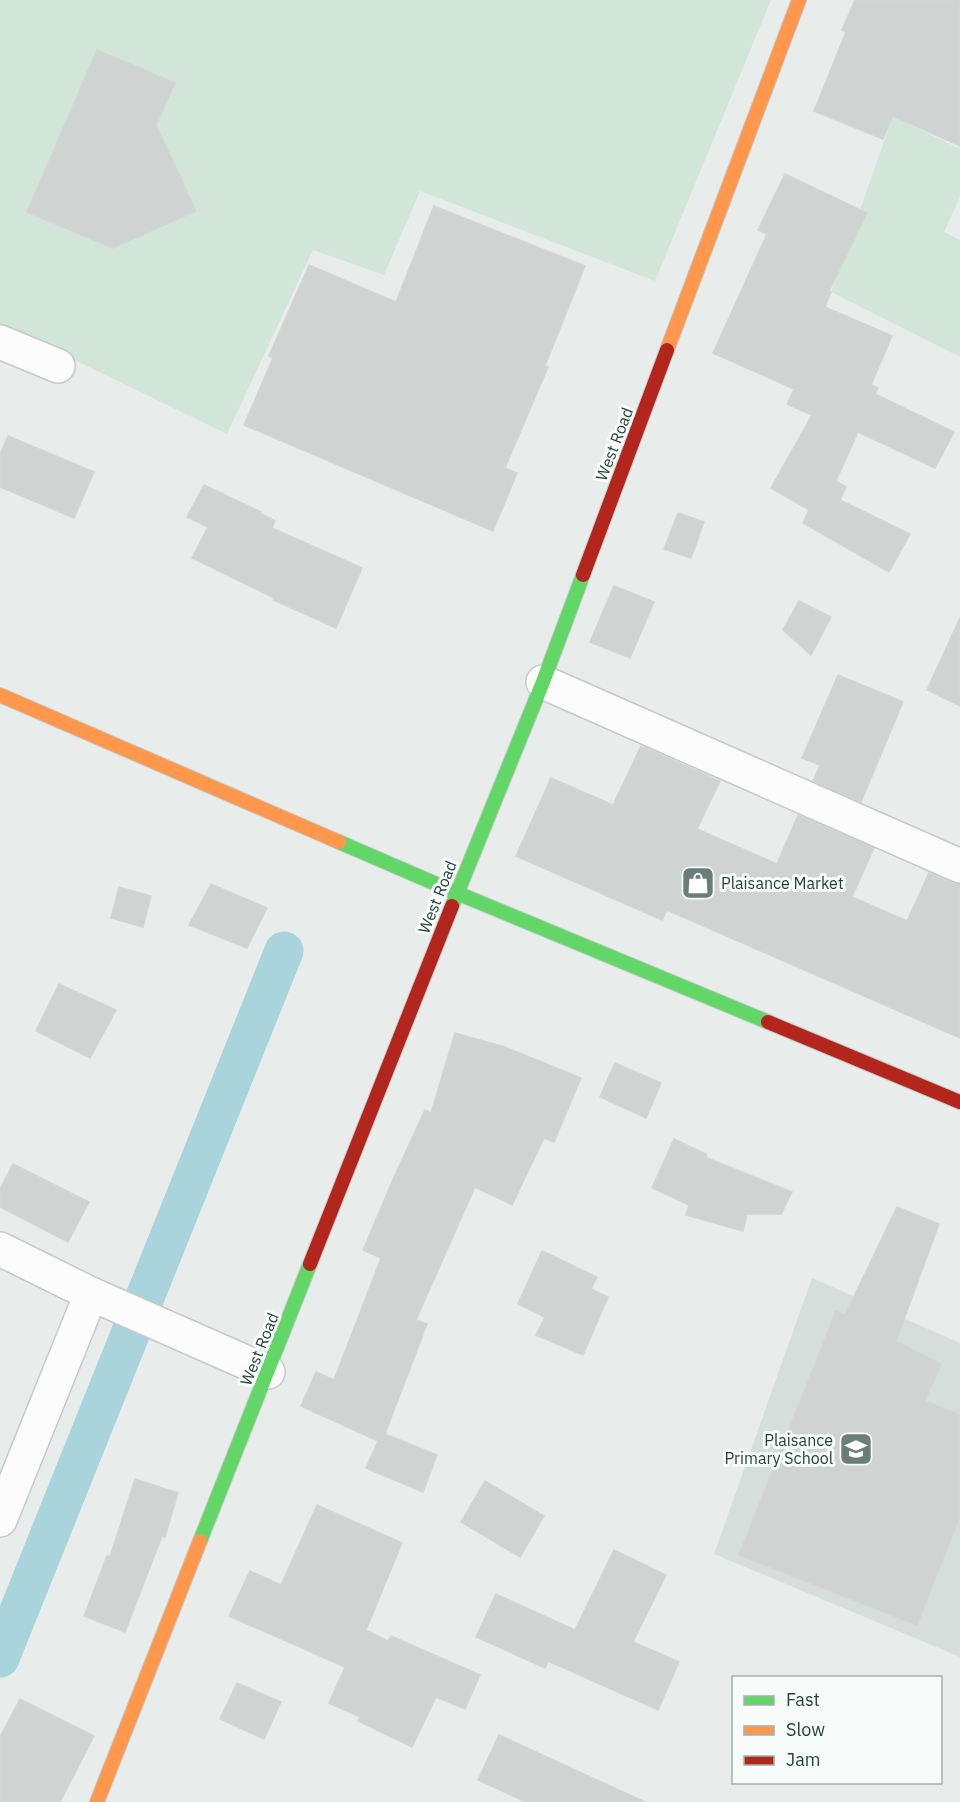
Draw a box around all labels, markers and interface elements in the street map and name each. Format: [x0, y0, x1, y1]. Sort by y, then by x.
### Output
street label: West Road [591, 405, 637, 483]
street label: West Road [413, 858, 461, 936]
shop icon: Plaisance Market [680, 865, 716, 901]
place label: Plaisance Market [721, 873, 844, 893]
street label: West Road [235, 1310, 283, 1388]
place label: Plaisance Primary School [725, 1430, 833, 1468]
school or university icon: Plaisance Primary School [838, 1431, 874, 1467]
legend [732, 1676, 942, 1784]
text: Fast [786, 1688, 820, 1711]
text: Slow [786, 1718, 825, 1741]
text: Jam [786, 1748, 821, 1771]

